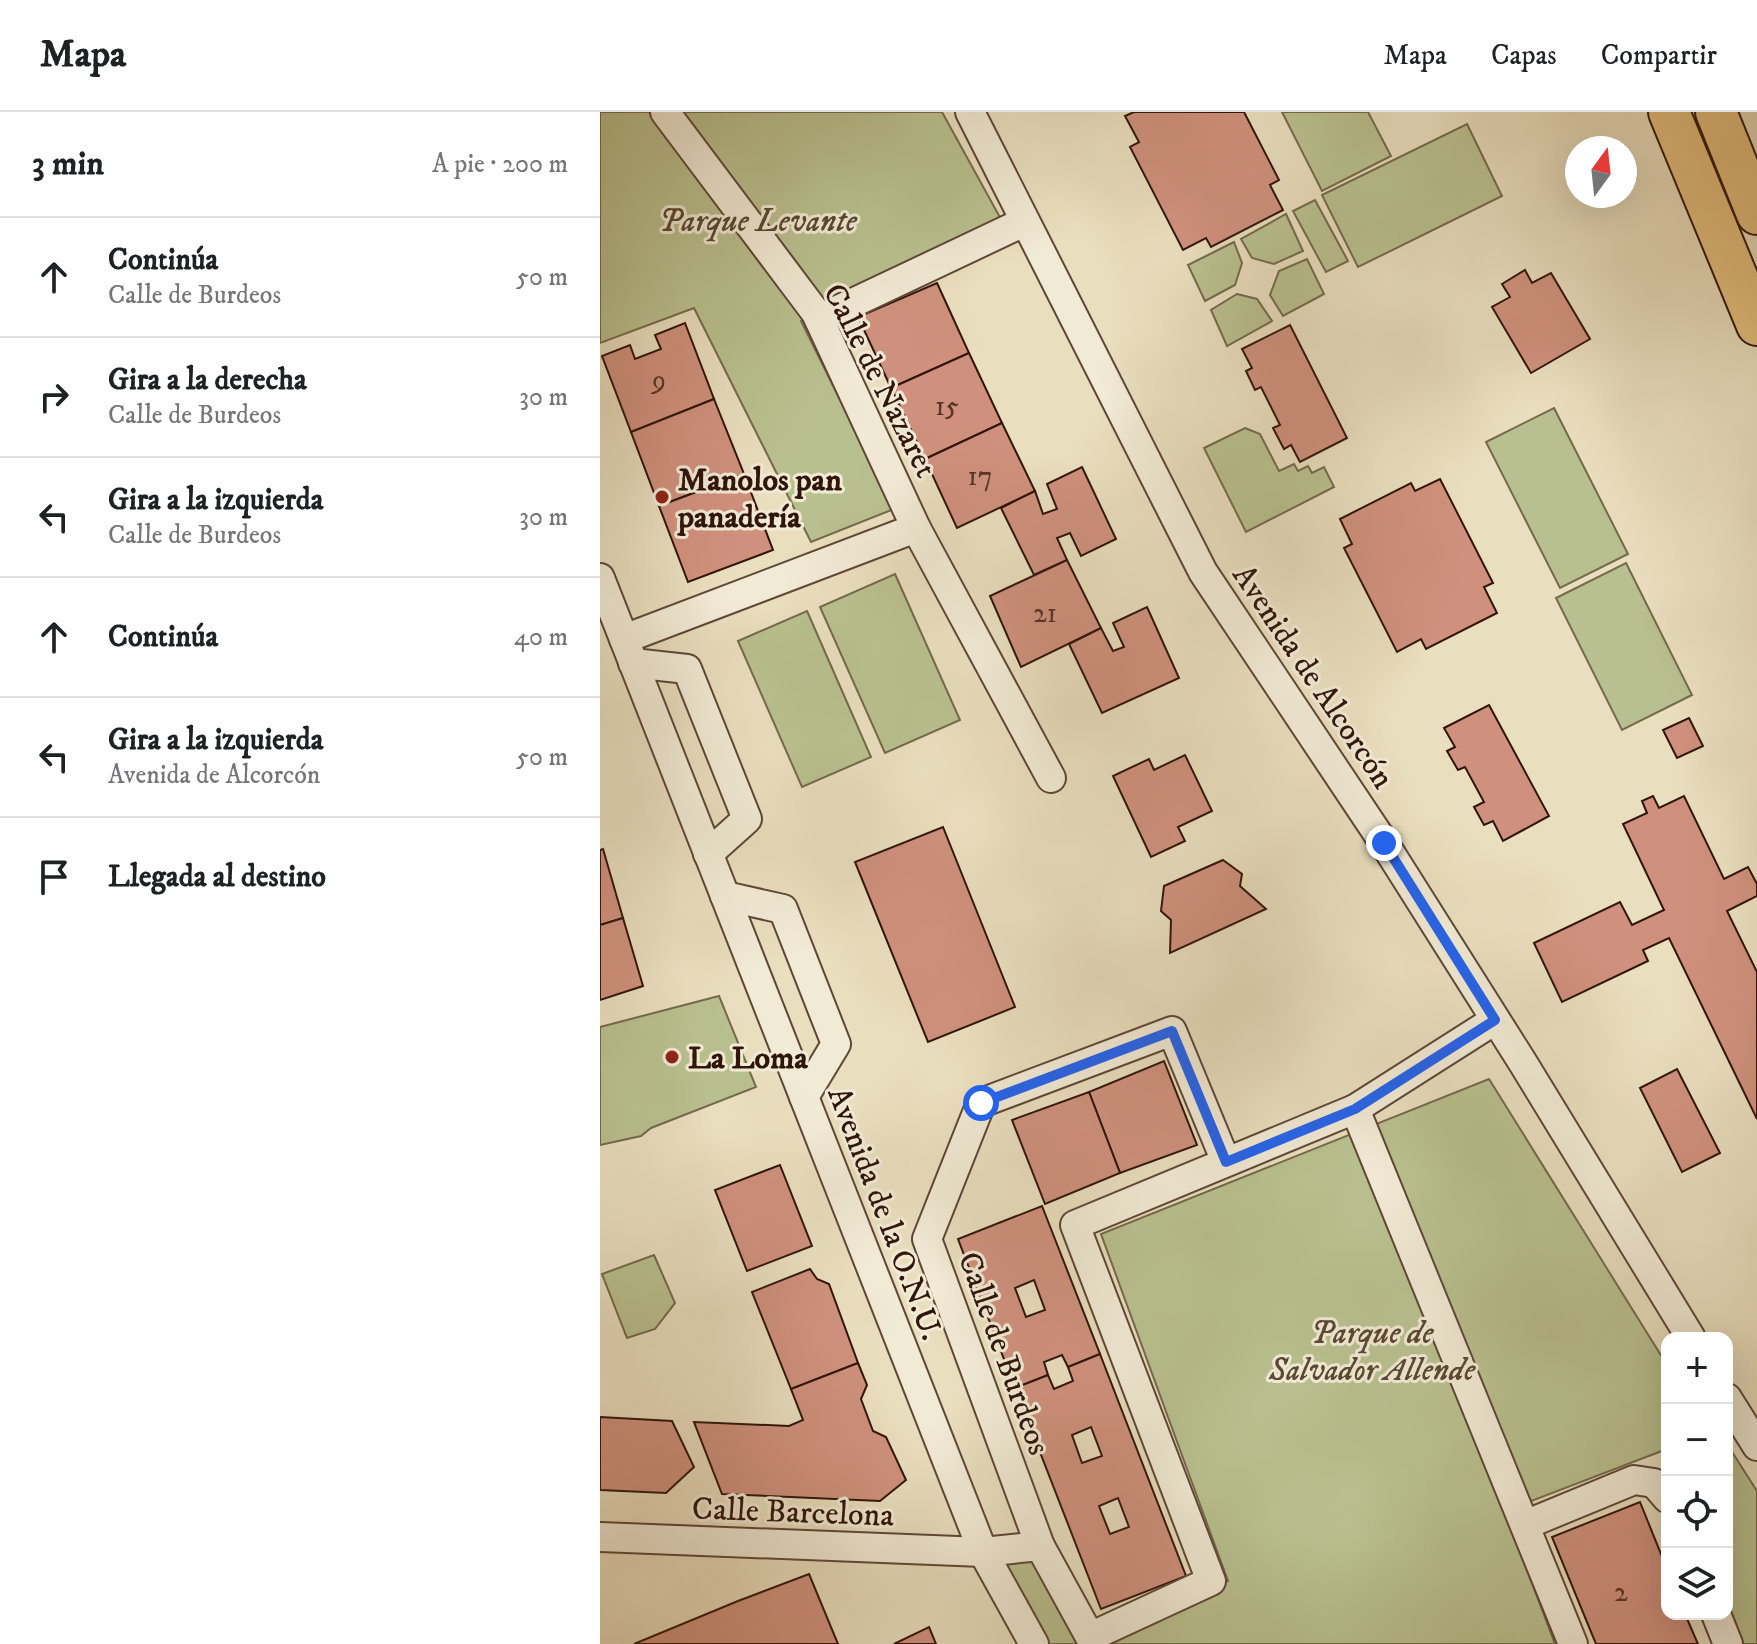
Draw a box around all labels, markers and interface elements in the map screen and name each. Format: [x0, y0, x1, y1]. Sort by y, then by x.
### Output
text: Mapa [40, 31, 126, 79]
text: Mapa [1383, 38, 1447, 73]
text: Capas [1491, 38, 1557, 73]
text: Compartir [1601, 38, 1717, 73]
north arrow [1565, 136, 1637, 208]
text: 3 min [32, 143, 104, 185]
text: A pie · 200 m [432, 148, 568, 181]
park label: Parque Levante [659, 202, 858, 242]
text: Continúa [108, 242, 218, 279]
icon: ahead [32, 255, 76, 299]
text: 50 m [516, 261, 568, 294]
street label: Calle de Nazaret [813, 277, 945, 484]
text: Calle de Burdeos [108, 279, 281, 312]
text: Gira a la derecha [108, 362, 307, 399]
house number: 9 [650, 363, 666, 398]
icon: right [32, 375, 76, 419]
text: 30 m [519, 381, 568, 414]
house number: 15 [935, 389, 959, 424]
text: Calle de Burdeos [108, 399, 281, 432]
house number: 17 [967, 459, 993, 494]
place label: Manolos pan panadería [677, 461, 842, 538]
text: Gira a la izquierda [108, 482, 323, 519]
marker: Manolos pan panadería [653, 488, 671, 506]
icon: left [32, 495, 76, 539]
text: 30 m [519, 501, 568, 534]
text: Calle de Burdeos [108, 519, 281, 552]
street label: Avenida de Alcorcón [1223, 558, 1402, 797]
house number: 21 [1033, 596, 1057, 631]
icon: ahead [32, 615, 76, 659]
text: Continúa [108, 619, 218, 656]
text: 40 m [514, 621, 568, 654]
text: Gira a la izquierda [108, 722, 323, 759]
icon: left [32, 735, 76, 779]
text: 50 m [516, 741, 568, 774]
text: Avenida de Alcorcón [108, 759, 320, 792]
route end [1366, 825, 1402, 861]
icon: arrive [32, 855, 76, 899]
text: Llegada al destino [108, 859, 326, 896]
place label: La Loma [688, 1039, 808, 1079]
marker: La Loma [663, 1048, 681, 1066]
street label: Avenida de la O.N.U. [817, 1081, 951, 1346]
route start [963, 1085, 999, 1121]
street label: Calle de Burdeos [948, 1247, 1058, 1461]
park label: Parque de Salvador Allende [1268, 1314, 1476, 1391]
map controls [1661, 1332, 1733, 1620]
button: + [1661, 1332, 1733, 1404]
button: − [1661, 1404, 1733, 1476]
button: locate [1661, 1476, 1733, 1548]
street label: Calle Barcelona [691, 1489, 895, 1537]
button: layers [1661, 1548, 1733, 1620]
house number: 2 [1614, 1575, 1628, 1610]

